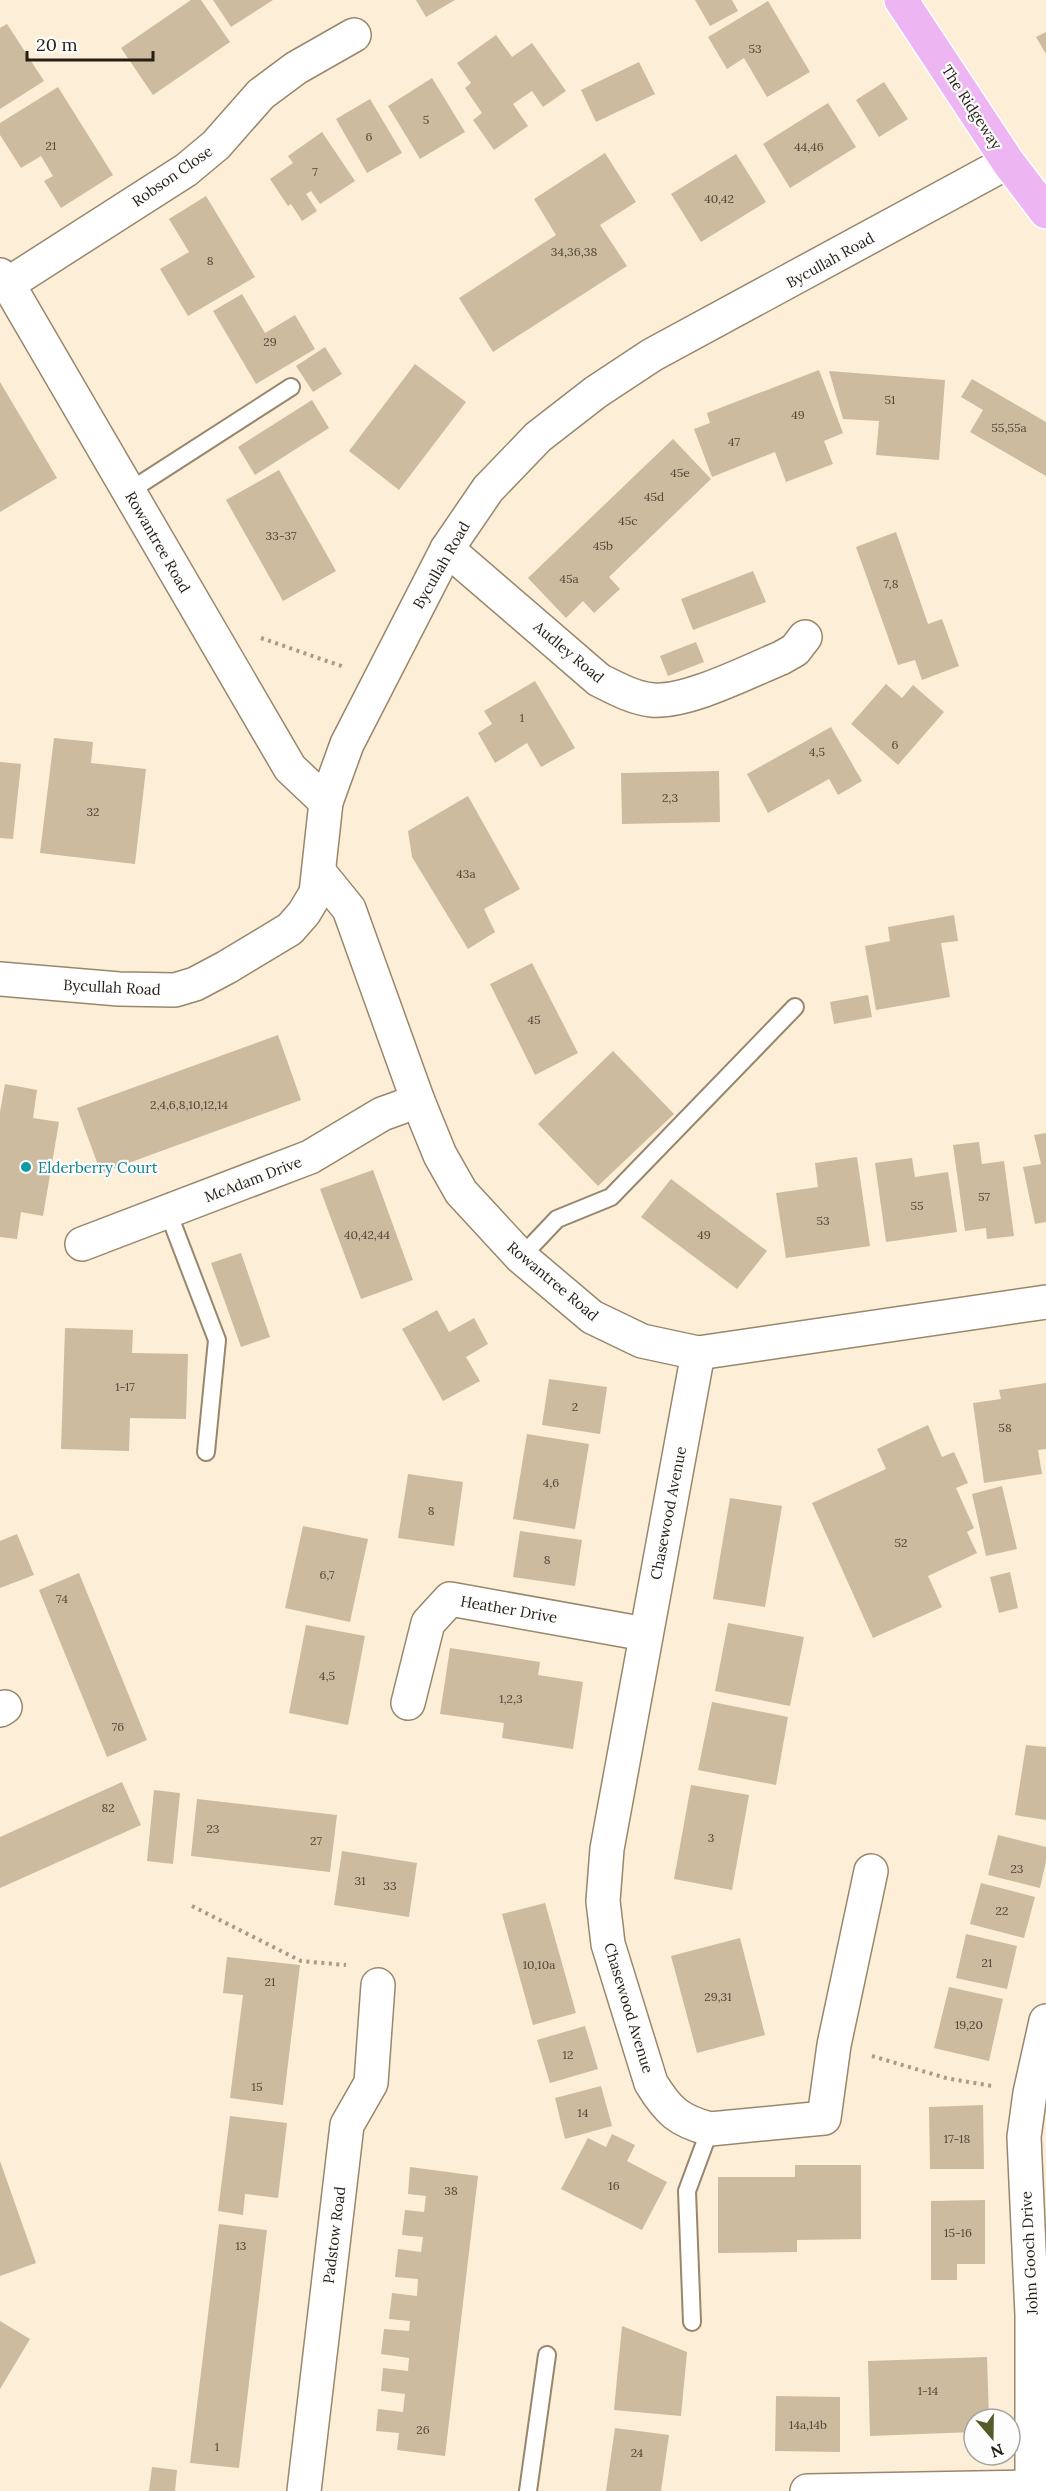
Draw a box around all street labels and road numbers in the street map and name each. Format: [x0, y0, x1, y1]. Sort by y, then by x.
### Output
street label: The Ridgeway [938, 61, 1006, 153]
street label: Robson Close [128, 141, 216, 211]
street label: Bycullah Road [783, 228, 877, 292]
street label: Rowantree Road [121, 488, 195, 596]
street label: Bycullah Road [408, 518, 474, 612]
street label: Audley Road [529, 616, 608, 687]
street label: Bycullah Road [63, 975, 161, 999]
street label: McAdam Drive [202, 1152, 304, 1206]
street label: Rowantree Road [503, 1237, 603, 1325]
street label: Chasewood Avenue [646, 1445, 690, 1581]
street label: Heather Drive [459, 1591, 559, 1627]
street label: Chasewood Avenue [600, 1940, 658, 2076]
street label: Padstow Road [319, 2185, 349, 2285]
street label: John Gooch Drive [1016, 2191, 1042, 2316]

